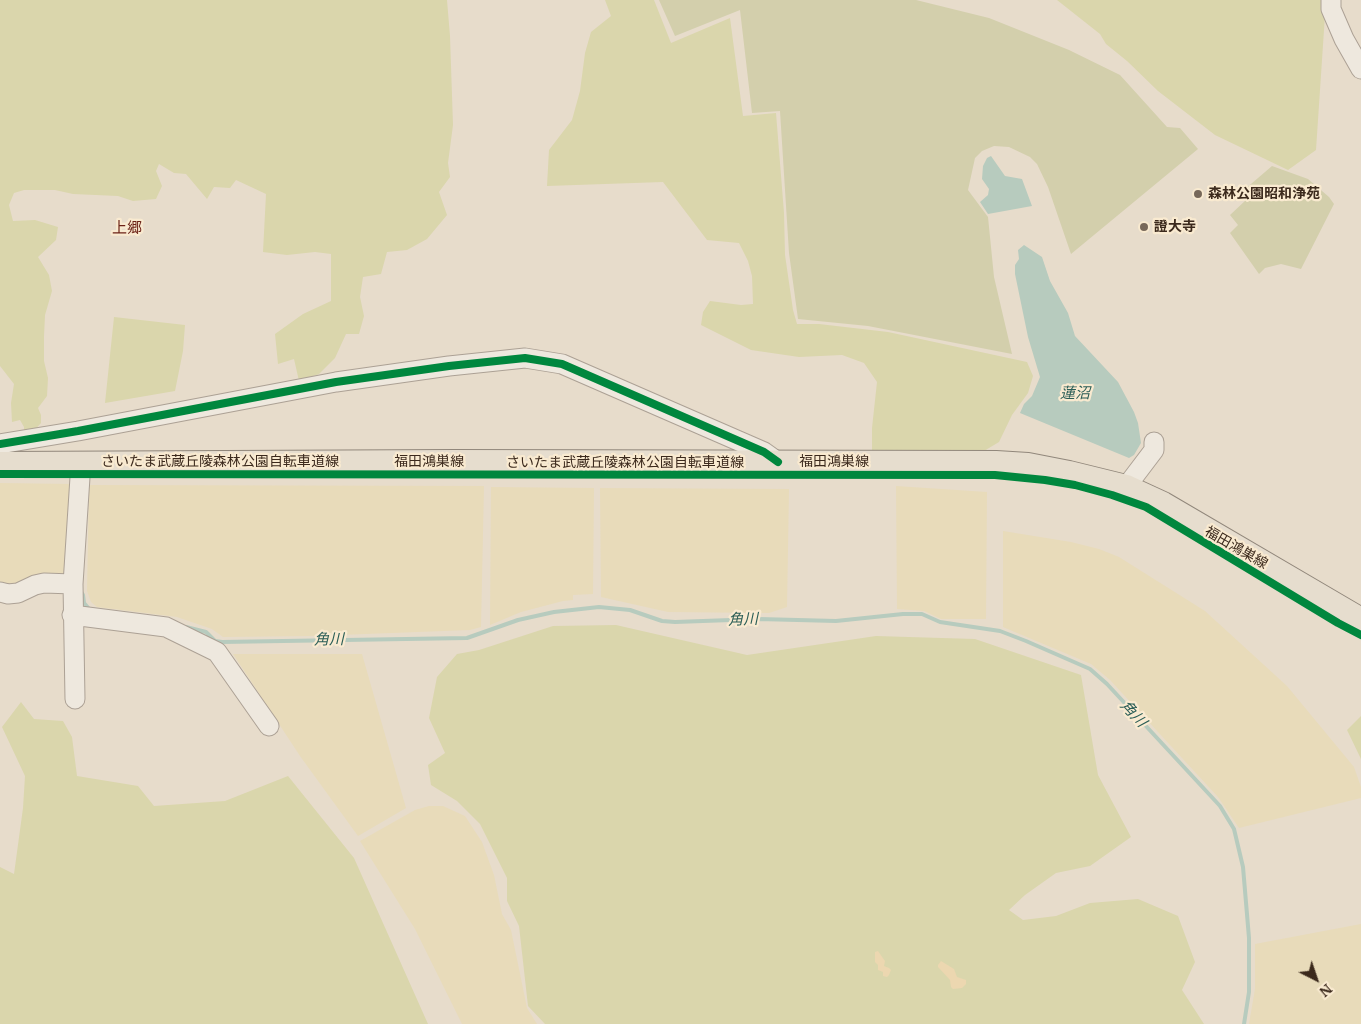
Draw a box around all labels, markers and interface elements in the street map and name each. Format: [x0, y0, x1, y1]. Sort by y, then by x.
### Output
place label: 森林公園昭和浄苑 [1208, 186, 1320, 202]
marker: 森林公園昭和浄苑 [1192, 188, 1204, 200]
place label: 證大寺 [1154, 219, 1196, 235]
district label: 上郷 [112, 220, 142, 238]
marker: 證大寺 [1138, 221, 1150, 233]
water label: 蓮沼 [1060, 385, 1090, 403]
street label: さいたま武蔵丘陵森林公園自転車道線 [101, 454, 339, 470]
street label: 福田鴻巣線 [394, 454, 464, 470]
street label: 福田鴻巣線 [799, 454, 869, 470]
street label: さいたま武蔵丘陵森林公園自転車道線 [506, 455, 744, 471]
street label: 福田鴻巣線 [1201, 523, 1271, 573]
water label: 角川 [728, 610, 758, 630]
water label: 角川 [314, 631, 344, 649]
water label: 角川 [1116, 697, 1150, 731]
north arrow [1291, 954, 1341, 1004]
text: N [1316, 980, 1336, 1001]

